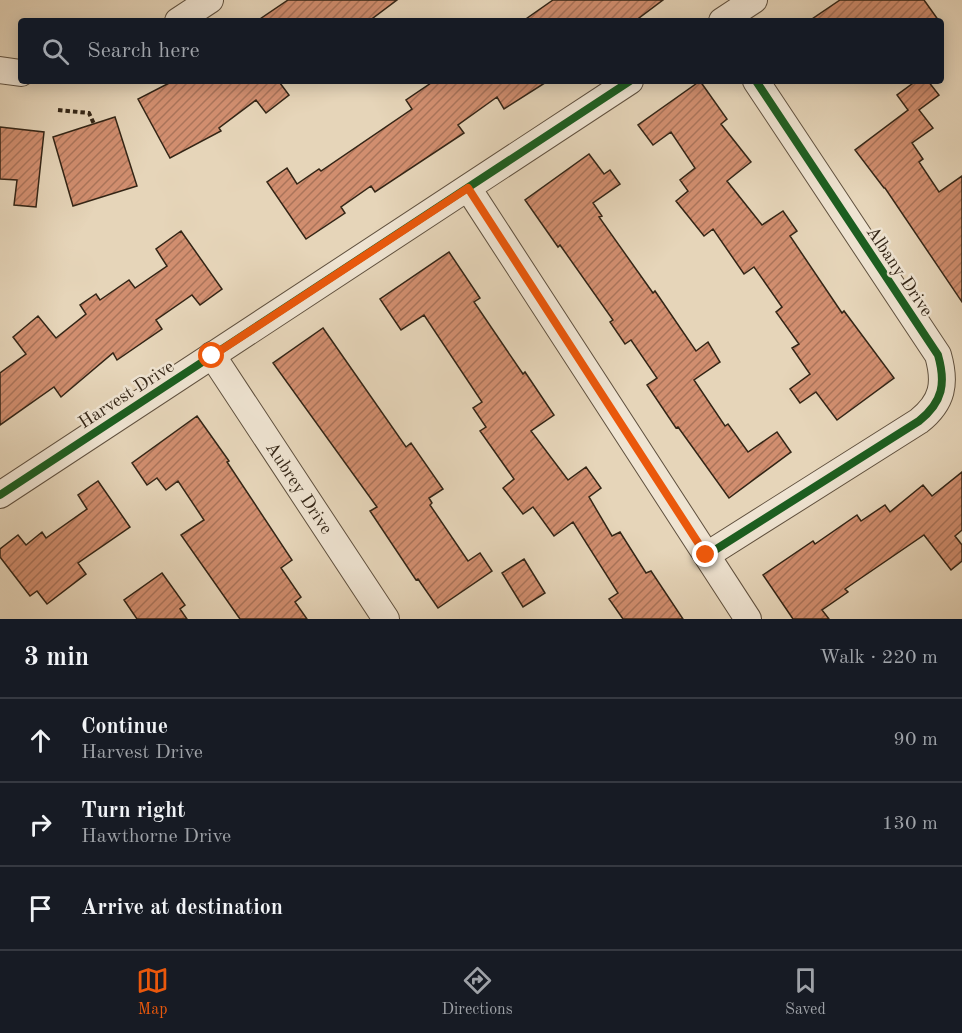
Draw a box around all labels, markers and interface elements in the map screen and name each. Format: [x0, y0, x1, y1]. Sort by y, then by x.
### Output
search box [18, 18, 944, 84]
icon: search [39, 35, 72, 68]
text: Search here [87, 40, 200, 62]
street label: Albany Drive [863, 223, 936, 320]
route start [198, 342, 224, 368]
street label: Harvest Drive [76, 357, 177, 432]
street label: Aubrey Drive [262, 439, 335, 538]
route end [692, 541, 718, 567]
text: 3 min [24, 645, 89, 671]
text: Walk · 220 m [819, 648, 938, 668]
text: Continue [81, 716, 168, 738]
icon: ahead [24, 724, 57, 757]
text: 90 m [893, 730, 938, 750]
text: Harvest Drive [81, 743, 203, 763]
text: Turn right [81, 800, 185, 822]
icon: right [24, 808, 57, 841]
text: 130 m [882, 814, 938, 834]
text: Hawthorne Drive [81, 827, 231, 847]
icon: arrive [24, 892, 57, 925]
text: Arrive at destination [81, 897, 283, 919]
tab: Map [136, 964, 169, 1020]
tab: Directions [442, 964, 513, 1020]
tab: Saved [785, 964, 826, 1020]

